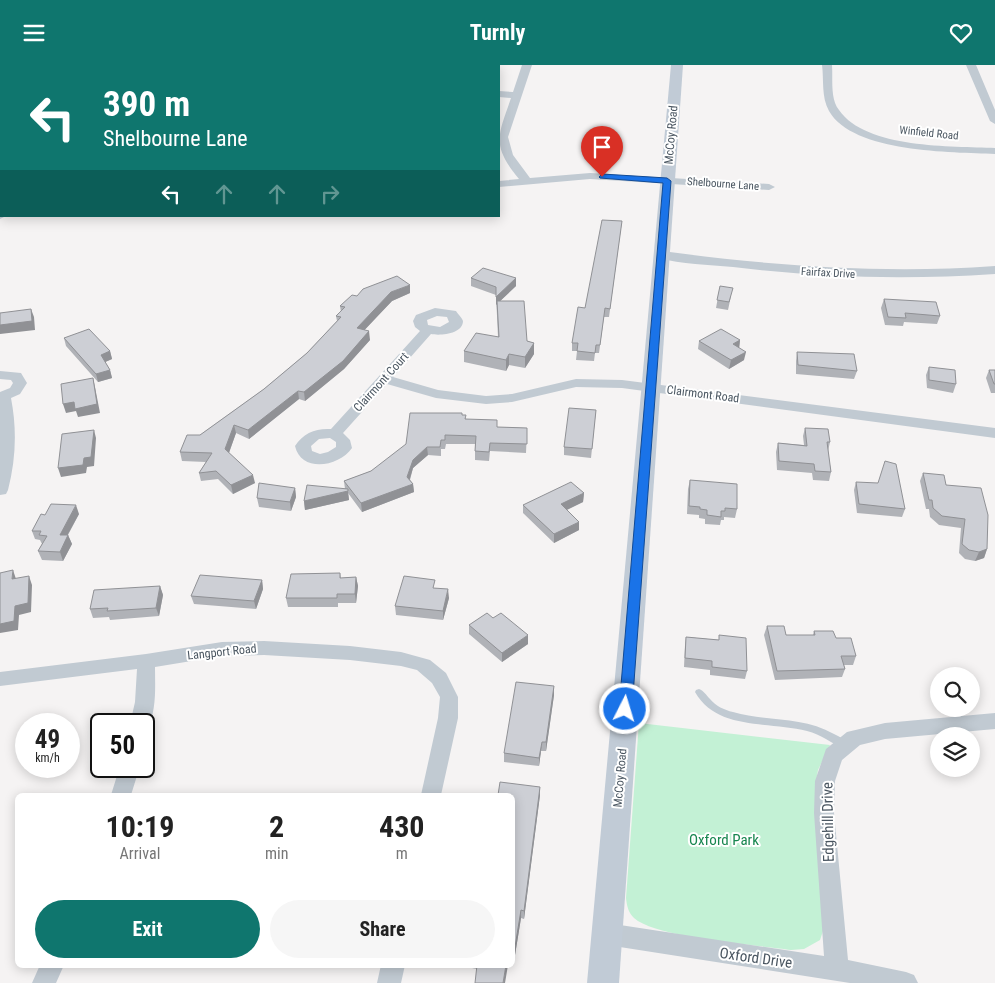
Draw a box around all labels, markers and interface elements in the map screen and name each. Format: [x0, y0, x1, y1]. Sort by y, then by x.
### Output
icon: menu [20, 19, 48, 47]
icon: heart [947, 19, 975, 47]
text: Turnly [470, 20, 525, 45]
text: 390 m [103, 84, 190, 125]
icon: left [20, 85, 85, 150]
street label: McCoy Road [661, 105, 681, 165]
street label: Winfield Road [899, 123, 959, 143]
text: Shelbourne Lane [103, 126, 248, 151]
pin [581, 126, 623, 177]
icon: arrive [588, 133, 616, 161]
street label: Shelbourne Lane [686, 175, 760, 193]
icon: left [157, 180, 185, 208]
icon: ahead [210, 180, 238, 208]
icon: ahead [263, 180, 291, 208]
icon: right [316, 180, 344, 208]
street label: Fairfax Drive [801, 265, 855, 281]
street label: Clairmont Court [351, 349, 412, 415]
street label: Clairmont Road [666, 383, 740, 405]
street label: Langport Road [187, 641, 257, 663]
map controls [930, 667, 980, 777]
button: search [930, 667, 980, 717]
position arrow [598, 682, 650, 734]
speed limit sign: 50 [90, 713, 155, 778]
text: 49 [35, 725, 60, 754]
button: layers [930, 727, 980, 777]
street label: McCoy Road [610, 748, 630, 808]
text: km/h [35, 751, 60, 765]
street label: Edgehill Drive [818, 782, 838, 862]
text: 10:19 [106, 809, 174, 844]
text: 2 [269, 809, 284, 844]
text: 430 [379, 809, 424, 844]
park label: Oxford Park [689, 831, 759, 849]
text: Arrival [120, 844, 160, 863]
text: min [265, 844, 288, 863]
text: m [396, 844, 408, 863]
button: Exit [35, 900, 260, 958]
button: Share [270, 900, 495, 958]
street label: Oxford Drive [719, 944, 793, 972]

